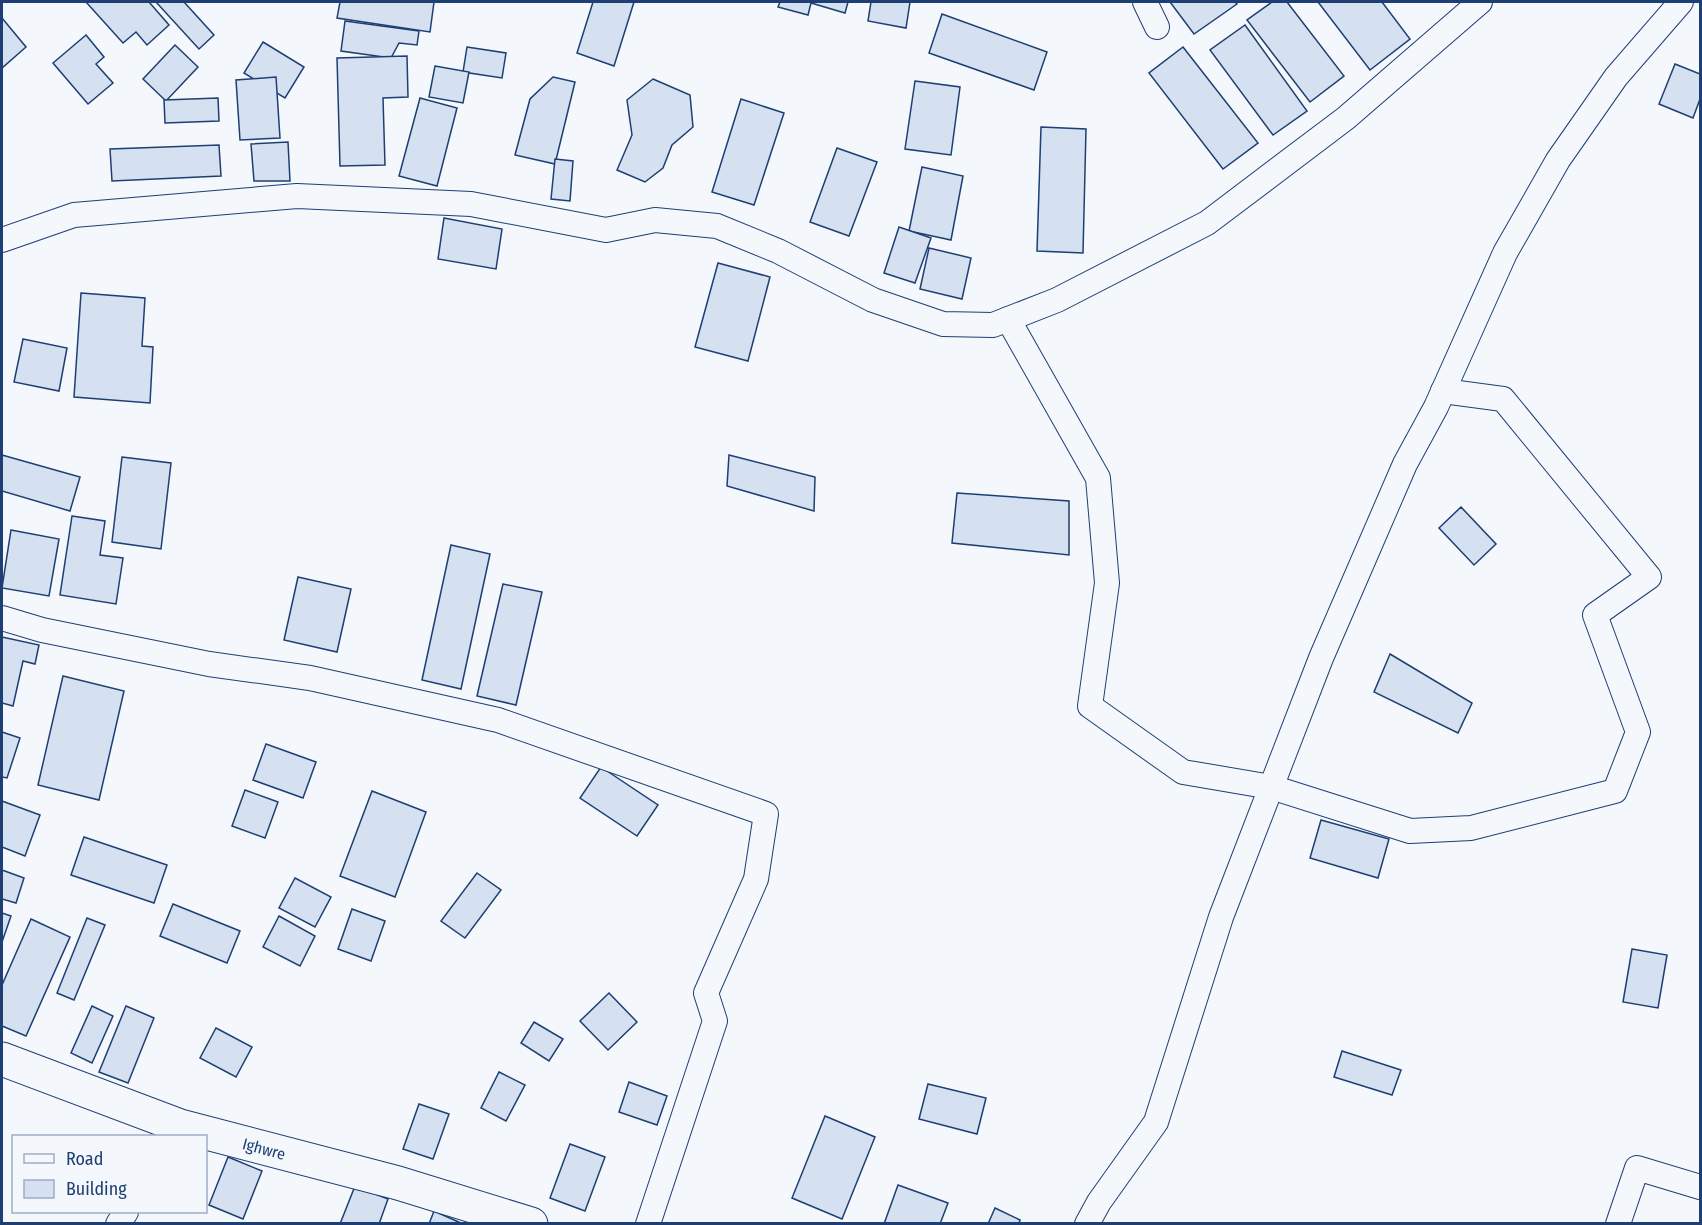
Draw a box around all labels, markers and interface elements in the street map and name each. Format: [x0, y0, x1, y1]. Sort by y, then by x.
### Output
street label: Ighwre [240, 1134, 288, 1164]
legend [12, 1135, 207, 1213]
text: Road [66, 1148, 103, 1170]
text: Building [66, 1178, 127, 1200]

